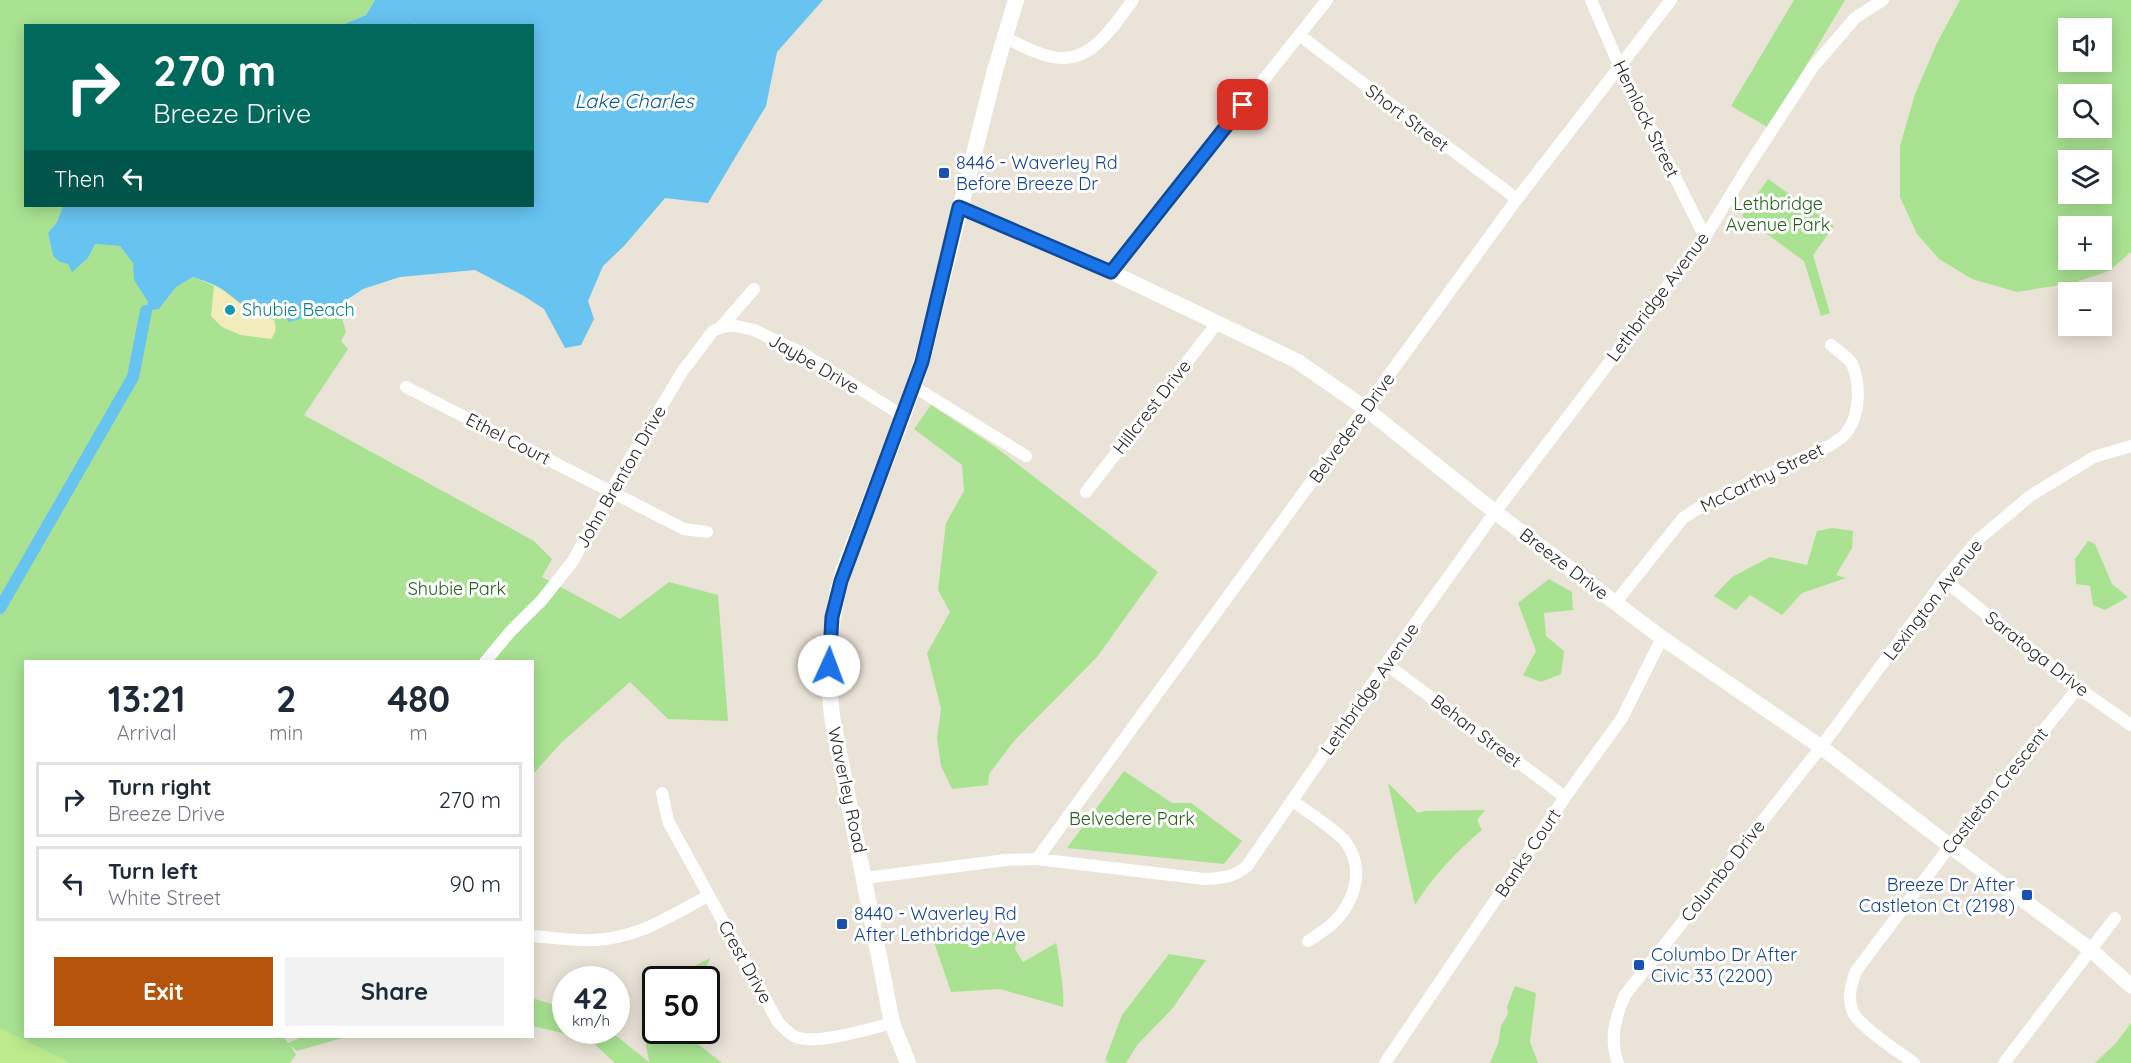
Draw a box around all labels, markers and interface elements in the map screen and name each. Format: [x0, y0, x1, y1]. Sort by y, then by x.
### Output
map controls [2058, 18, 2112, 336]
button: sound [2058, 18, 2112, 72]
text: 270 m [153, 44, 276, 97]
icon: right [54, 48, 132, 126]
street label: Hemlock Street [1608, 56, 1685, 181]
pin [1217, 79, 1268, 130]
street label: Short Street [1361, 79, 1453, 156]
button: search [2058, 84, 2112, 138]
water label: Lake Charles [574, 88, 695, 113]
icon: arrive [1226, 88, 1259, 121]
text: Breeze Drive [153, 96, 311, 130]
button: layers [2058, 150, 2112, 204]
place label: 8446 - Waverley Rd Before Breeze Dr [956, 151, 1118, 195]
icon: left [117, 162, 150, 195]
text: Then [54, 165, 105, 193]
marker: 8446 - Waverley Rd Before Breeze Dr [937, 166, 951, 180]
park label: Lethbridge Avenue Park [1726, 192, 1830, 236]
button: + [2058, 216, 2112, 270]
street label: Lethbridge Avenue [1601, 227, 1714, 366]
button: − [2058, 282, 2112, 336]
place label: Shubie Beach [242, 298, 355, 321]
marker: Shubie Beach [223, 303, 237, 317]
street label: Jaybe Drive [765, 328, 864, 399]
street label: Hillcrest Drive [1108, 355, 1196, 459]
street label: Belvedere Drive [1304, 368, 1399, 488]
street label: John Brenton Drive [570, 401, 671, 552]
street label: Ethel Court [462, 407, 554, 470]
street label: McCarthy Street [1696, 438, 1827, 517]
street label: Breeze Drive [1515, 523, 1613, 605]
street label: Lexington Avenue [1878, 534, 1987, 665]
park label: Shubie Park [408, 577, 506, 600]
street label: Saratoga Drive [1981, 606, 2094, 701]
street label: Lethbridge Avenue [1315, 618, 1424, 759]
position arrow [797, 634, 861, 698]
text: 13:21 [108, 676, 185, 721]
text: 2 [276, 676, 297, 721]
text: 480 [387, 676, 450, 721]
street label: Behan Street [1426, 689, 1526, 772]
text: Arrival [117, 720, 177, 745]
text: min [269, 720, 303, 745]
text: m [410, 720, 428, 745]
street label: Castleton Crescent [1936, 723, 2053, 859]
street label: Waverley Road [823, 725, 872, 855]
text: Turn right [108, 773, 212, 801]
icon: right [57, 783, 90, 816]
text: 270 m [439, 786, 501, 814]
text: Breeze Drive [108, 801, 225, 826]
street label: Banks Court [1490, 804, 1566, 901]
park label: Belvedere Park [1069, 807, 1195, 830]
street label: Columbo Drive [1676, 815, 1770, 926]
text: Turn left [108, 857, 198, 885]
icon: left [57, 867, 90, 900]
text: 90 m [450, 870, 501, 898]
place label: Breeze Dr After Castleton Ct (2198) [1859, 873, 2015, 917]
text: White Street [108, 885, 221, 910]
marker: Breeze Dr After Castleton Ct (2198) [2020, 888, 2034, 902]
place label: 8440 - Waverley Rd After Lethbridge Ave [854, 902, 1026, 946]
street label: Crest Drive [713, 916, 778, 1007]
marker: 8440 - Waverley Rd After Lethbridge Ave [835, 917, 849, 931]
place label: Columbo Dr After Civic 33 (2200) [1651, 943, 1797, 987]
button: Exit [54, 957, 273, 1026]
button: Share [285, 957, 504, 1026]
marker: Columbo Dr After Civic 33 (2200) [1632, 958, 1646, 972]
speed limit sign: 50 [642, 966, 720, 1044]
text: 42 [574, 979, 608, 1017]
text: km/h [572, 1011, 610, 1030]

